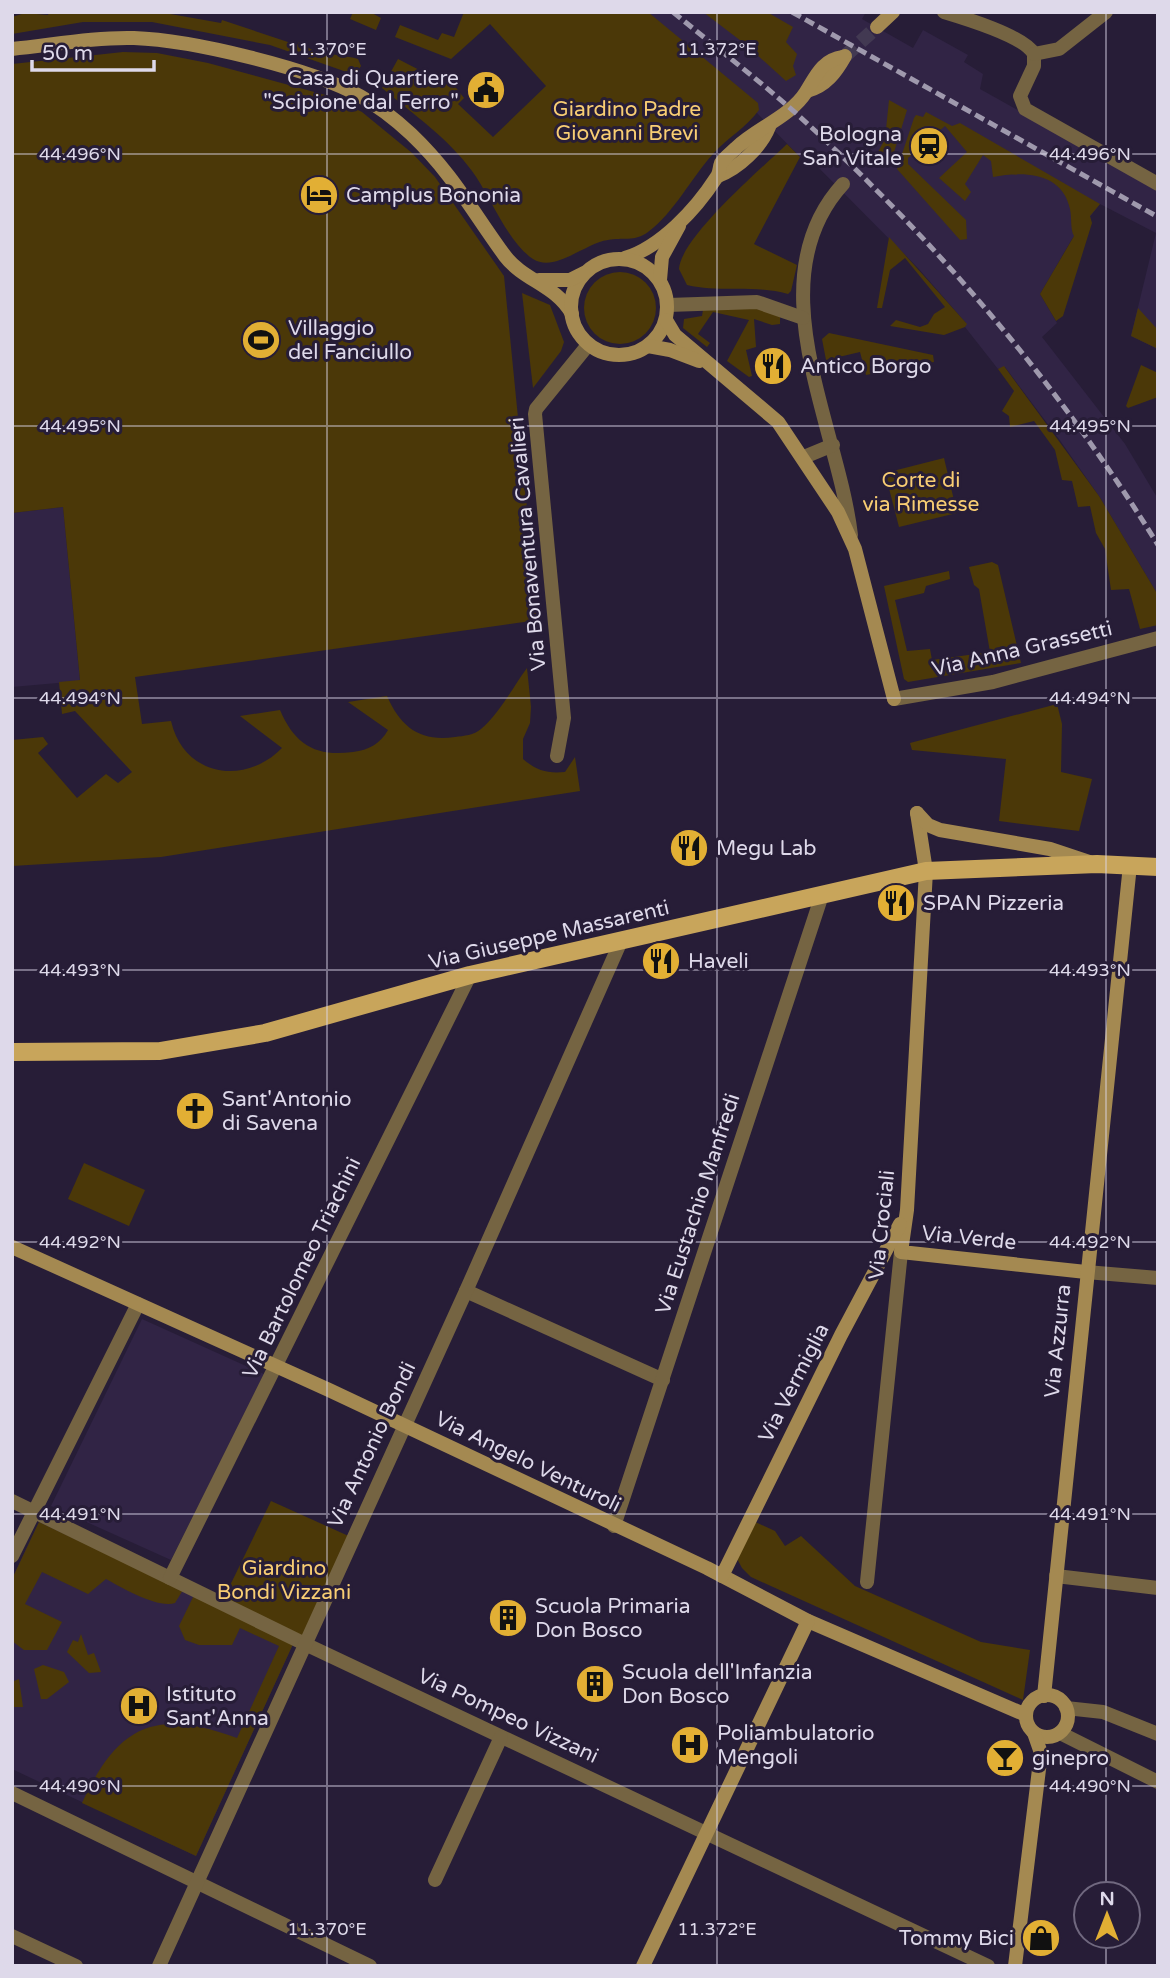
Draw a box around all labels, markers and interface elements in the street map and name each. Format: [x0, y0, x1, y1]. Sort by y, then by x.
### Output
scale bar [32, 28, 154, 72]
text: 11.370°E [287, 38, 367, 60]
text: 11.372°E [677, 38, 757, 60]
text: 50 m [42, 41, 93, 66]
place label: Casa di Quartiere "Scipione dal Ferro" [263, 66, 459, 115]
public building icon: Casa di Quartiere "Scipione dal Ferro" [465, 69, 507, 111]
park label: Giardino Padre Giovanni Brevi [553, 97, 701, 146]
place label: Bologna San Vitale [802, 122, 902, 171]
station icon: Bologna San Vitale [908, 125, 950, 167]
text: 44.496°N [39, 143, 121, 165]
text: 44.496°N [1049, 143, 1131, 165]
hotel icon: Camplus Bononia [298, 174, 340, 216]
place label: Camplus Bononia [346, 183, 521, 208]
place label: Villaggio del Fanciullo [288, 316, 412, 365]
sports icon: Villaggio del Fanciullo [240, 319, 282, 361]
restaurant icon: Antico Borgo [752, 345, 794, 387]
place label: Antico Borgo [800, 354, 932, 379]
text: 44.495°N [39, 415, 121, 437]
text: 44.495°N [1049, 415, 1131, 437]
street label: Via Bonaventura Cavalieri [504, 416, 552, 672]
park label: Corte di via Rimesse [862, 468, 980, 517]
street label: Via Anna Grassetti [929, 616, 1115, 682]
text: 44.494°N [39, 687, 121, 709]
text: 44.494°N [1049, 687, 1131, 709]
restaurant icon: Megu Lab [668, 827, 710, 869]
place label: Megu Lab [716, 836, 817, 861]
restaurant icon: SPAN Pizzeria [875, 882, 917, 924]
place label: SPAN Pizzeria [923, 891, 1064, 916]
street label: Via Giuseppe Massarenti [426, 895, 672, 975]
restaurant icon: Haveli [640, 940, 682, 982]
place label: Haveli [688, 949, 749, 974]
text: 44.493°N [39, 959, 121, 981]
text: 44.493°N [1049, 959, 1131, 981]
place label: Sant'Antonio di Savena [222, 1087, 351, 1136]
church icon: Sant'Antonio di Savena [174, 1090, 216, 1132]
street label: Via Eustachio Manfredi [650, 1090, 746, 1318]
street label: Via Bartolomeo Triachini [237, 1153, 367, 1383]
street label: Via Crociali [864, 1169, 900, 1281]
street label: Via Verde [920, 1221, 1018, 1255]
text: 44.492°N [39, 1231, 121, 1253]
text: 44.492°N [1049, 1231, 1131, 1253]
street label: Via Azzurra [1040, 1283, 1076, 1399]
street label: Via Vermiglia [753, 1319, 835, 1447]
street label: Via Antonio Bondi [323, 1358, 421, 1532]
street label: Via Angelo Venturoli [431, 1406, 625, 1518]
text: 44.491°N [39, 1503, 121, 1525]
text: 44.491°N [1049, 1503, 1131, 1525]
park label: Giardino Bondi Vizzani [217, 1556, 351, 1605]
place label: Scuola Primaria Don Bosco [535, 1594, 691, 1643]
building icon: Scuola Primaria Don Bosco [487, 1597, 529, 1639]
place label: Scuola dell'Infanzia Don Bosco [622, 1660, 813, 1709]
street label: Via Pompeo Vizzani [414, 1663, 602, 1769]
building icon: Scuola dell'Infanzia Don Bosco [574, 1663, 616, 1705]
place label: Istituto Sant'Anna [166, 1682, 269, 1731]
hospital icon: Istituto Sant'Anna [118, 1685, 160, 1727]
place label: Poliambulatorio Mengoli [717, 1721, 875, 1770]
hospital icon: Poliambulatorio Mengoli [669, 1724, 711, 1766]
bar icon: ginepro [984, 1737, 1026, 1779]
place label: ginepro [1032, 1746, 1109, 1771]
text: 44.490°N [39, 1775, 121, 1797]
text: 44.490°N [1049, 1775, 1131, 1797]
north arrow [1072, 1880, 1142, 1950]
text: N [1099, 1888, 1115, 1910]
shop icon: Tommy Bici [1020, 1917, 1062, 1959]
text: 11.370°E [287, 1918, 367, 1940]
text: 11.372°E [677, 1918, 757, 1940]
place label: Tommy Bici [899, 1926, 1014, 1951]

